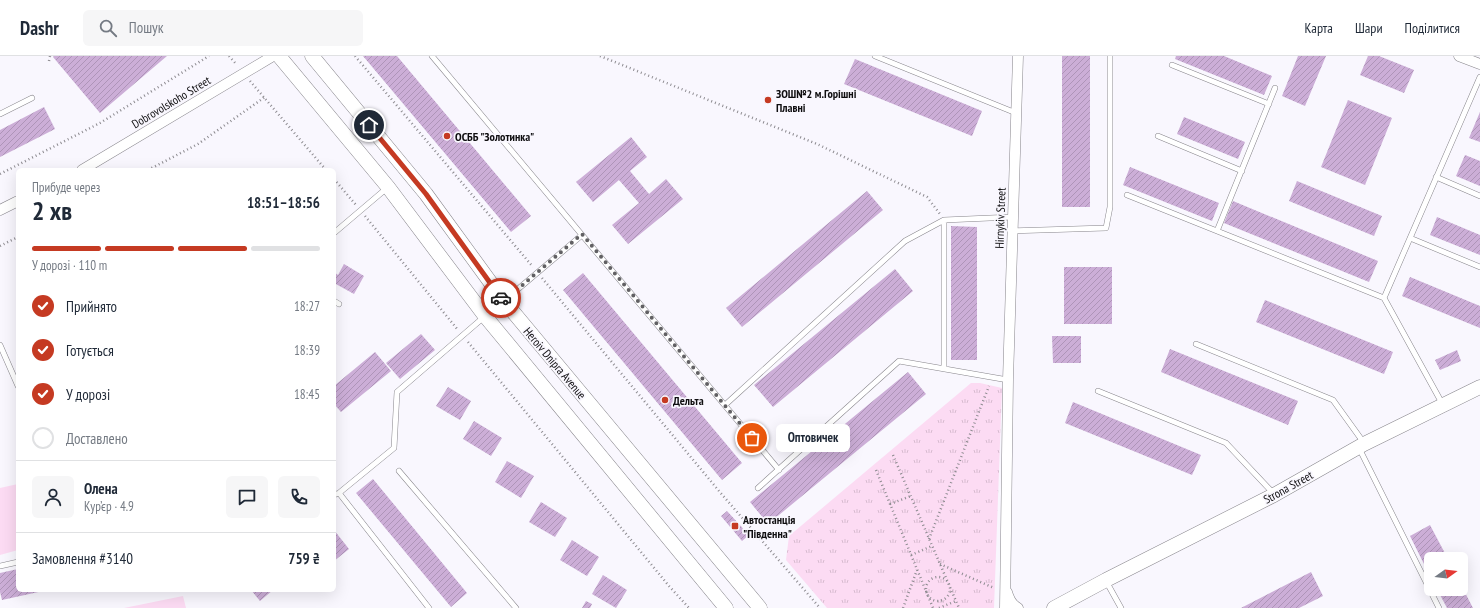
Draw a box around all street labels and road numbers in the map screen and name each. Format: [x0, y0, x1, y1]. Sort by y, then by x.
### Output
street label: Dobrovolskoho Street [129, 72, 214, 131]
street label: Hirnykiv Street [991, 187, 1009, 249]
street label: Heroiv Dnipra Avenue [521, 324, 589, 402]
street label: Strona Street [1261, 467, 1316, 507]

